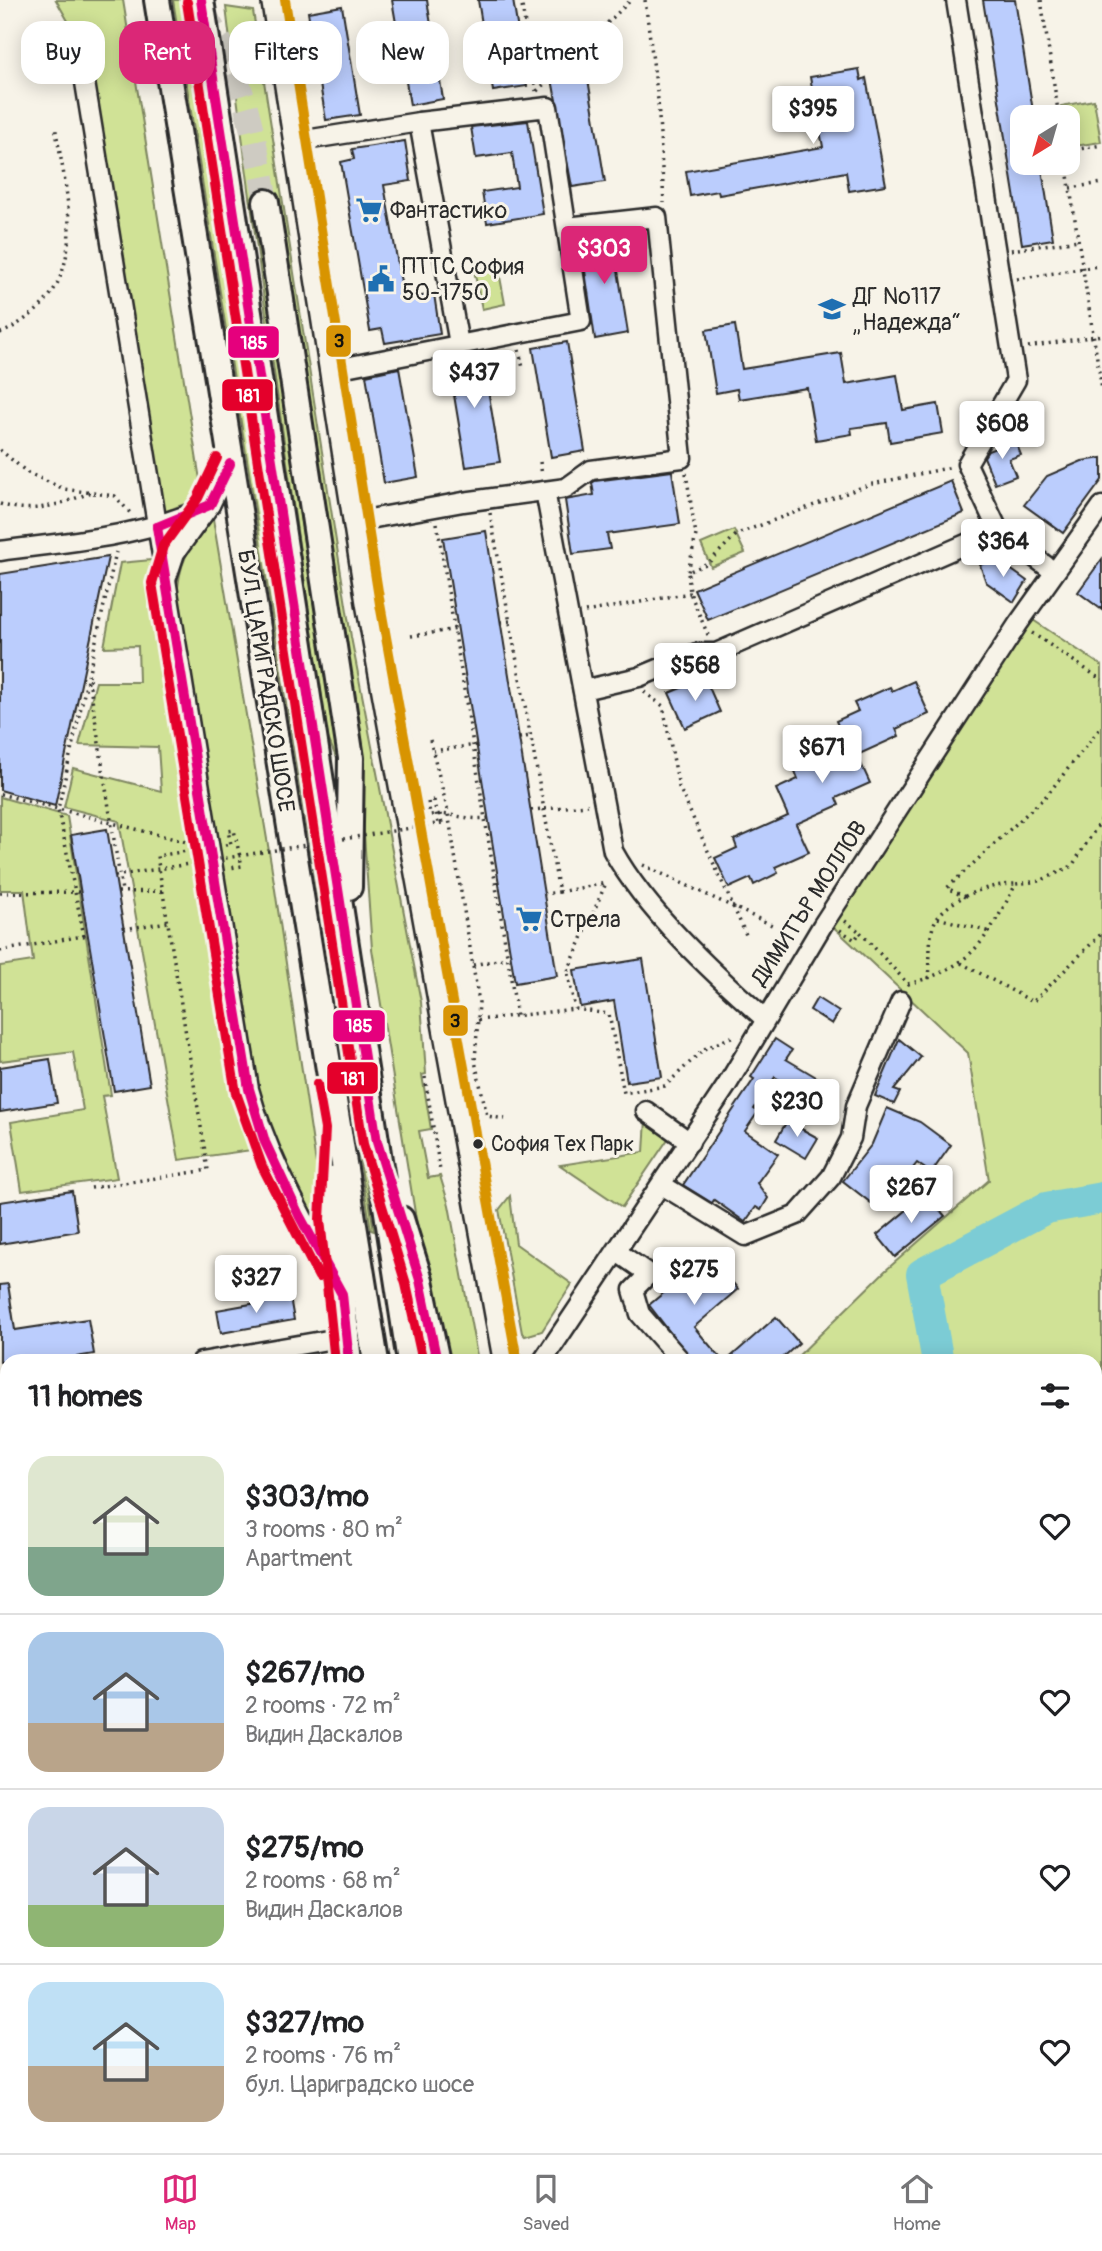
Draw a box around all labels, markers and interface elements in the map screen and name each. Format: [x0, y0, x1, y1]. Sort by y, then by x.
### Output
chip: Buy [21, 21, 105, 84]
chip: Rent [119, 21, 215, 84]
chip: Filters [229, 21, 342, 84]
chip: New [356, 21, 449, 84]
chip: Apartment [463, 21, 623, 84]
pin: $395 [772, 86, 854, 146]
text: $395 [788, 94, 838, 123]
north arrow [1010, 105, 1080, 175]
map controls [1010, 105, 1080, 175]
supermarket icon: Фантастико [354, 195, 384, 225]
place label: Фантастико [390, 196, 507, 225]
pin: $303 [563, 226, 645, 286]
text: $303 [577, 234, 631, 263]
place label: ПТТС София 50-1750 [402, 252, 524, 307]
public building icon: ПТТС София 50-1750 [366, 264, 396, 294]
place label: ДГ №117 „Надежда“ [852, 282, 961, 337]
school or university icon: ДГ №117 „Надежда“ [817, 294, 847, 324]
line badge: 3 [325, 324, 352, 358]
line badge: 185 [227, 325, 280, 359]
text: 3 [334, 329, 344, 353]
text: 185 [240, 331, 268, 355]
pin: $437 [433, 350, 515, 410]
text: $437 [449, 358, 499, 387]
line badge: 181 [221, 378, 274, 412]
text: 181 [236, 384, 260, 408]
pin: $608 [961, 402, 1043, 461]
text: $608 [975, 409, 1029, 438]
pin: $364 [962, 520, 1044, 579]
text: $364 [977, 527, 1029, 556]
street label: БУЛ. ЦАРИГРАДСКО ШОСЕ [231, 548, 301, 815]
pin: $568 [654, 644, 736, 703]
text: $568 [670, 651, 720, 680]
pin: $671 [781, 726, 863, 785]
text: $671 [799, 733, 845, 762]
street label: ДИМИТЪР МОЛЛОВ [744, 815, 873, 992]
supermarket icon: Стрела [514, 904, 544, 934]
place label: Стрела [550, 905, 621, 934]
line badge: 3 [442, 1004, 469, 1037]
line badge: 185 [332, 1009, 386, 1043]
text: 3 [450, 1009, 460, 1033]
text: 185 [345, 1014, 373, 1038]
line badge: 181 [326, 1061, 379, 1095]
text: 181 [341, 1067, 365, 1091]
pin: $230 [756, 1080, 838, 1139]
text: $230 [770, 1087, 824, 1116]
place label: София Тех Парк [491, 1131, 634, 1158]
marker: София Тех Парк [471, 1137, 485, 1151]
pin: $267 [870, 1166, 952, 1225]
text: $267 [886, 1173, 936, 1202]
pin: $275 [653, 1248, 735, 1307]
text: $275 [669, 1255, 719, 1284]
pin: $327 [215, 1256, 297, 1315]
text: $327 [231, 1263, 281, 1292]
icon: filters [1036, 1377, 1074, 1415]
text: 11 homes [28, 1378, 142, 1415]
text: $303/mo [245, 1478, 369, 1515]
icon: home [84, 1484, 168, 1568]
icon: heart [1036, 1507, 1074, 1545]
text: 3 rooms · 80 m² [245, 1515, 403, 1544]
text: Apartment [245, 1544, 352, 1573]
text: $267/mo [245, 1654, 365, 1691]
icon: home [84, 1660, 168, 1744]
icon: heart [1036, 1683, 1074, 1721]
text: 2 rooms · 72 m² [245, 1691, 401, 1720]
text: Видин Даскалов [245, 1720, 403, 1749]
text: $275/mo [245, 1829, 364, 1866]
icon: home [84, 1835, 168, 1919]
icon: heart [1036, 1858, 1074, 1896]
text: 2 rooms · 68 m² [245, 1866, 401, 1895]
text: Видин Даскалов [245, 1895, 403, 1924]
text: $327/mo [245, 2004, 364, 2041]
icon: home [84, 2010, 168, 2094]
icon: heart [1036, 2033, 1074, 2071]
text: 2 rooms · 76 m² [245, 2041, 401, 2070]
text: бул. Цариградско шосе [245, 2070, 474, 2099]
tab: Map [161, 2170, 199, 2236]
tab: Saved [522, 2170, 570, 2236]
tab: Home [893, 2170, 941, 2236]

